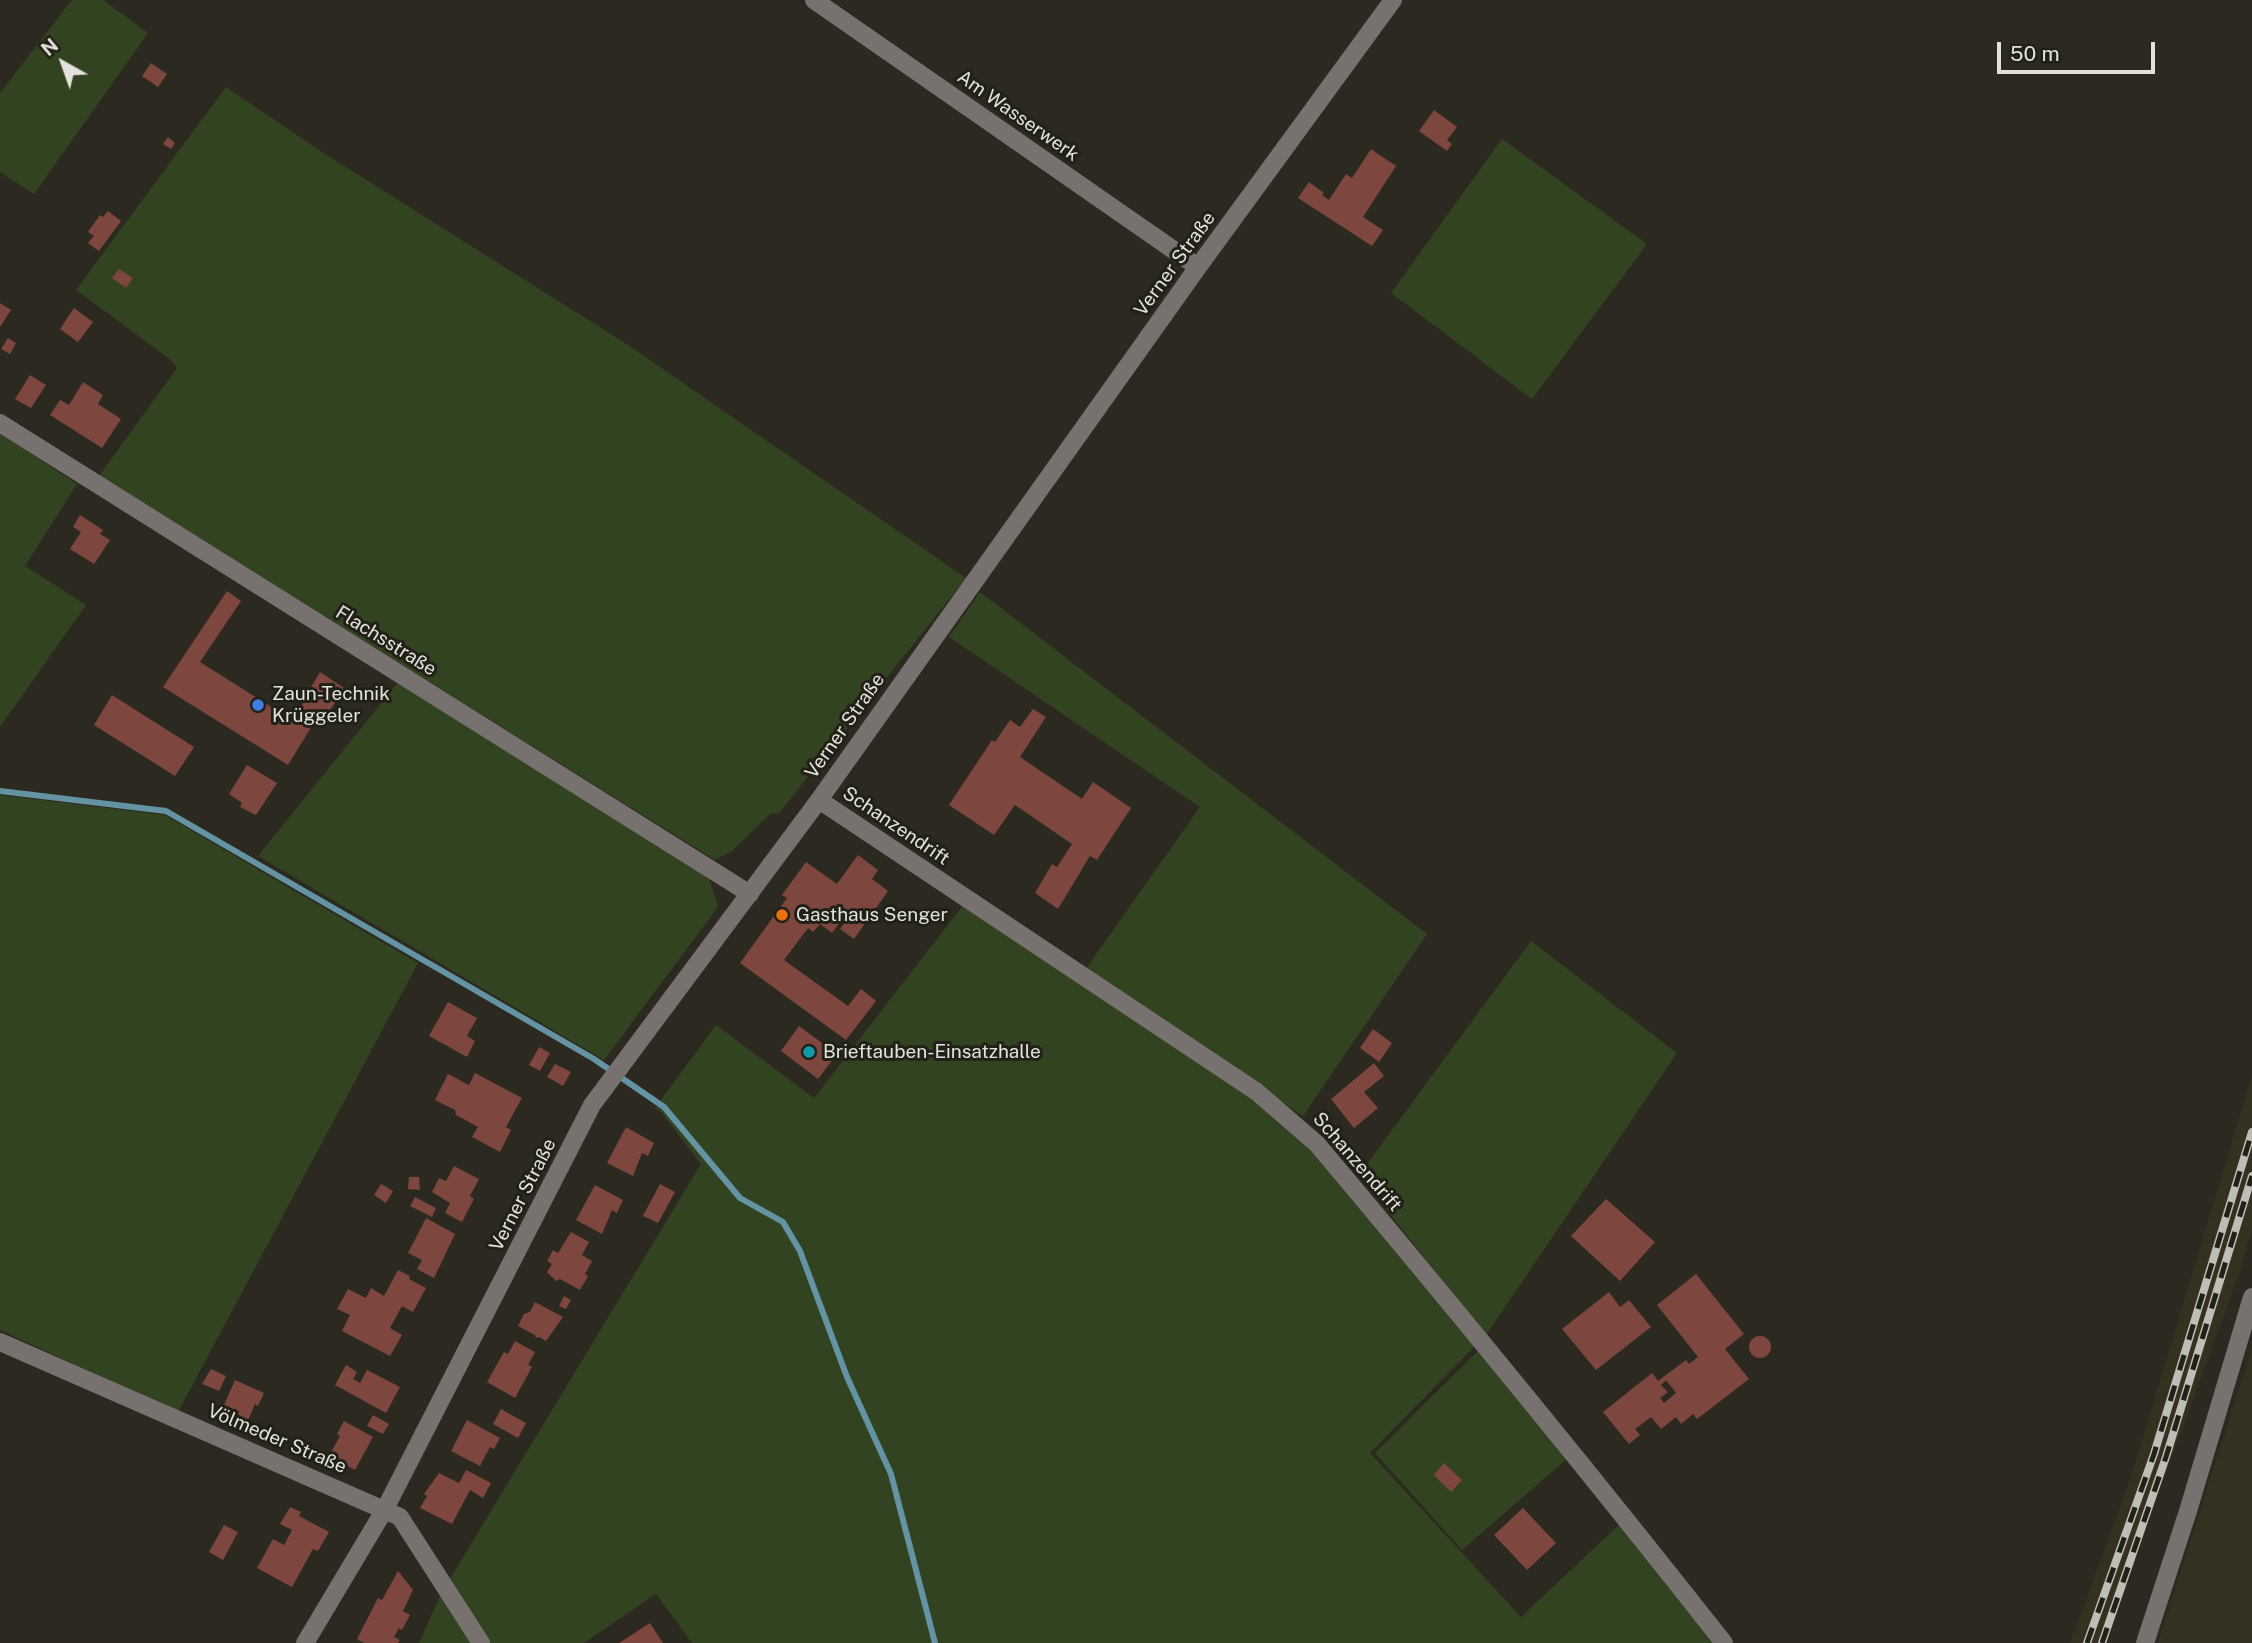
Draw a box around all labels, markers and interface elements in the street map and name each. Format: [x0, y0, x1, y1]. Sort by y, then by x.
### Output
north arrow [28, 28, 98, 98]
scale bar [2000, 28, 2158, 72]
text: N [37, 34, 62, 60]
text: 50 m [2010, 41, 2060, 66]
street label: Am Wasserwerk [953, 66, 1083, 166]
street label: Verner Straße [1130, 207, 1220, 321]
street label: Flachsstraße [331, 601, 441, 681]
street label: Verner Straße [800, 669, 890, 783]
place label: Zaun-Technik Krüggeler [272, 683, 390, 727]
marker: Zaun-Technik Krüggeler [250, 697, 266, 713]
street label: Schanzendrift [838, 782, 954, 870]
place label: Gasthaus Senger [796, 904, 948, 926]
marker: Gasthaus Senger [774, 907, 790, 923]
place label: Brieftauben-Einsatzhalle [823, 1041, 1041, 1063]
marker: Brieftauben-Einsatzhalle [801, 1044, 817, 1060]
street label: Schanzendrift [1308, 1108, 1406, 1216]
street label: Verner Straße [485, 1135, 561, 1255]
street label: Völmeder Straße [204, 1399, 350, 1479]

